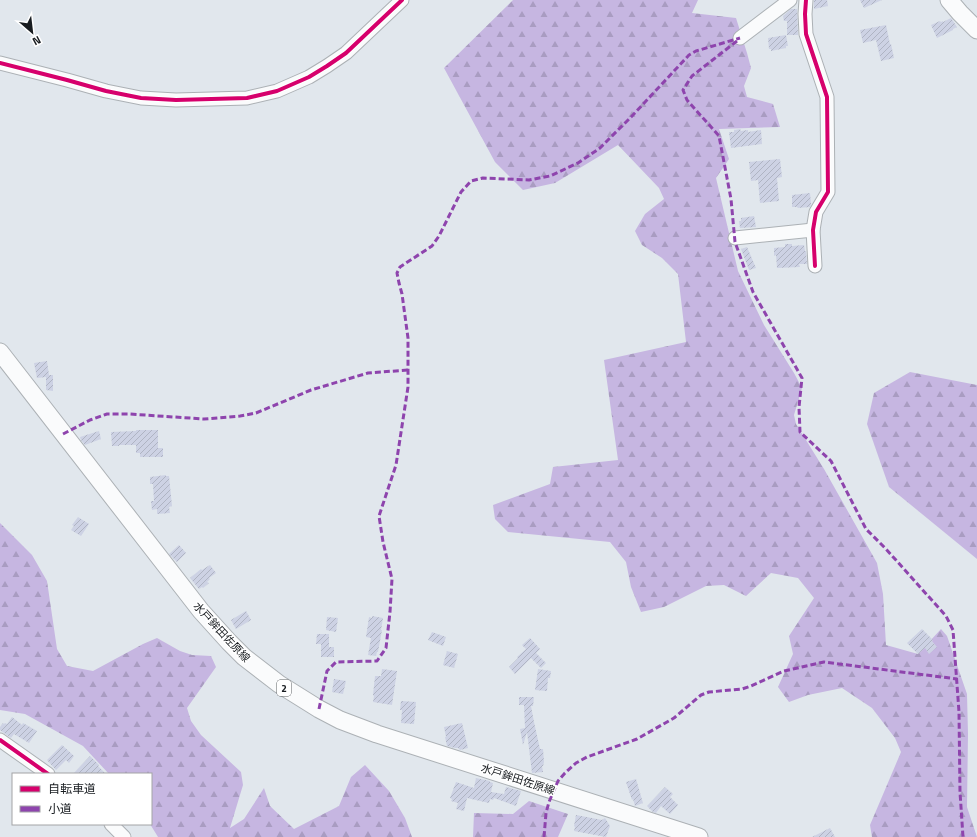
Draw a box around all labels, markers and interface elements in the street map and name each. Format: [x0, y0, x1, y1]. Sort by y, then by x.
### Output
north arrow [12, 12, 52, 52]
text: N [30, 32, 44, 50]
street label: 水戸鉾田佐原線 [190, 598, 254, 666]
road number: 2 [277, 680, 291, 696]
street label: 水戸鉾田佐原線 [479, 759, 557, 799]
legend [12, 773, 152, 825]
text: 自転車道 [48, 779, 96, 798]
text: 小道 [48, 799, 72, 818]

